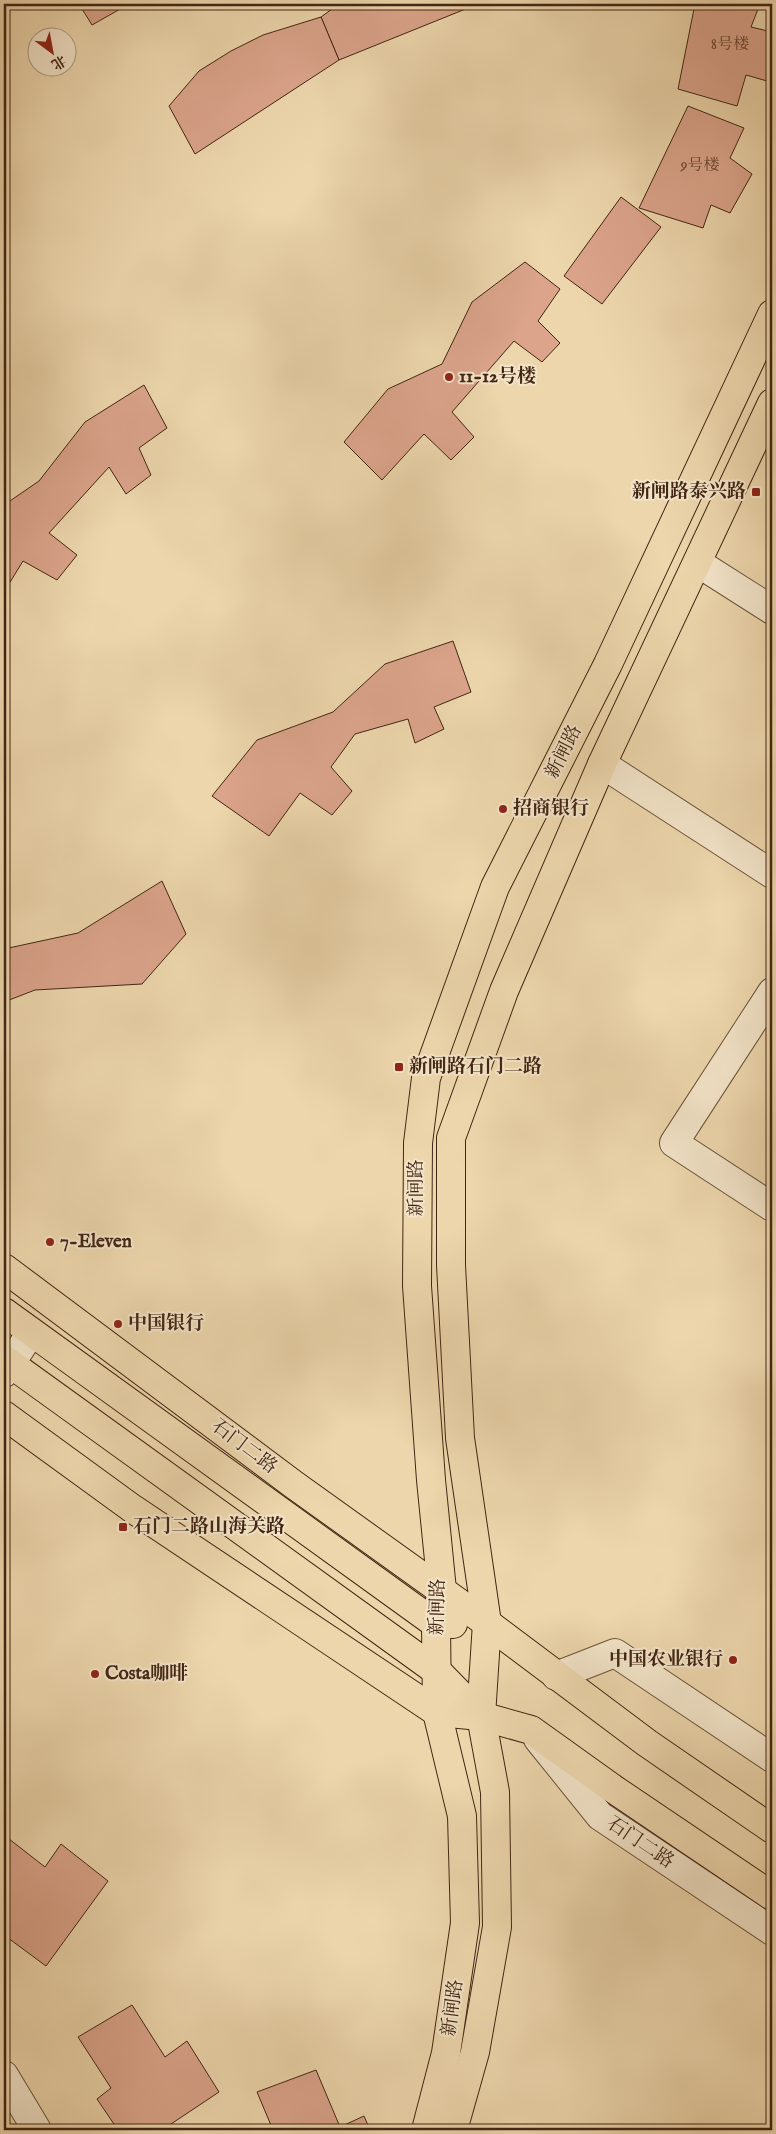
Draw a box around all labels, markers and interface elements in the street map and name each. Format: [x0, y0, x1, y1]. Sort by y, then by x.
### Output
north arrow [28, 28, 78, 78]
house number: 8号楼 [711, 35, 749, 55]
text: 北 [48, 51, 69, 74]
house number: 9号楼 [680, 156, 720, 176]
place label: 11-12号楼 [459, 365, 536, 389]
marker: 11-12号楼 [443, 371, 455, 383]
place label: 新闸路泰兴路 [632, 480, 746, 504]
marker: 新闸路泰兴路 [750, 486, 762, 498]
street label: 新闸路 [540, 721, 588, 783]
place label: 招商银行 [513, 797, 589, 821]
marker: 招商银行 [497, 803, 509, 815]
place label: 新闸路石门二路 [409, 1055, 542, 1079]
marker: 新闸路石门二路 [393, 1061, 405, 1073]
street label: 新闸路 [405, 1159, 429, 1217]
place label: 7-Eleven [60, 1230, 132, 1254]
marker: 7-Eleven [44, 1236, 56, 1248]
place label: 中国银行 [128, 1312, 204, 1336]
marker: 中国银行 [112, 1318, 124, 1330]
street label: 石门二路 [206, 1415, 282, 1479]
place label: 石门二路山海关路 [133, 1515, 285, 1539]
marker: 石门二路山海关路 [117, 1521, 129, 1533]
street label: 新闸路 [425, 1578, 451, 1636]
place label: 中国农业银行 [609, 1648, 723, 1672]
marker: 中国农业银行 [727, 1654, 739, 1666]
place label: Costa咖啡 [105, 1662, 188, 1686]
marker: Costa咖啡 [89, 1668, 101, 1680]
street label: 石门二路 [602, 1812, 678, 1874]
street label: 新闸路 [437, 1978, 469, 2038]

